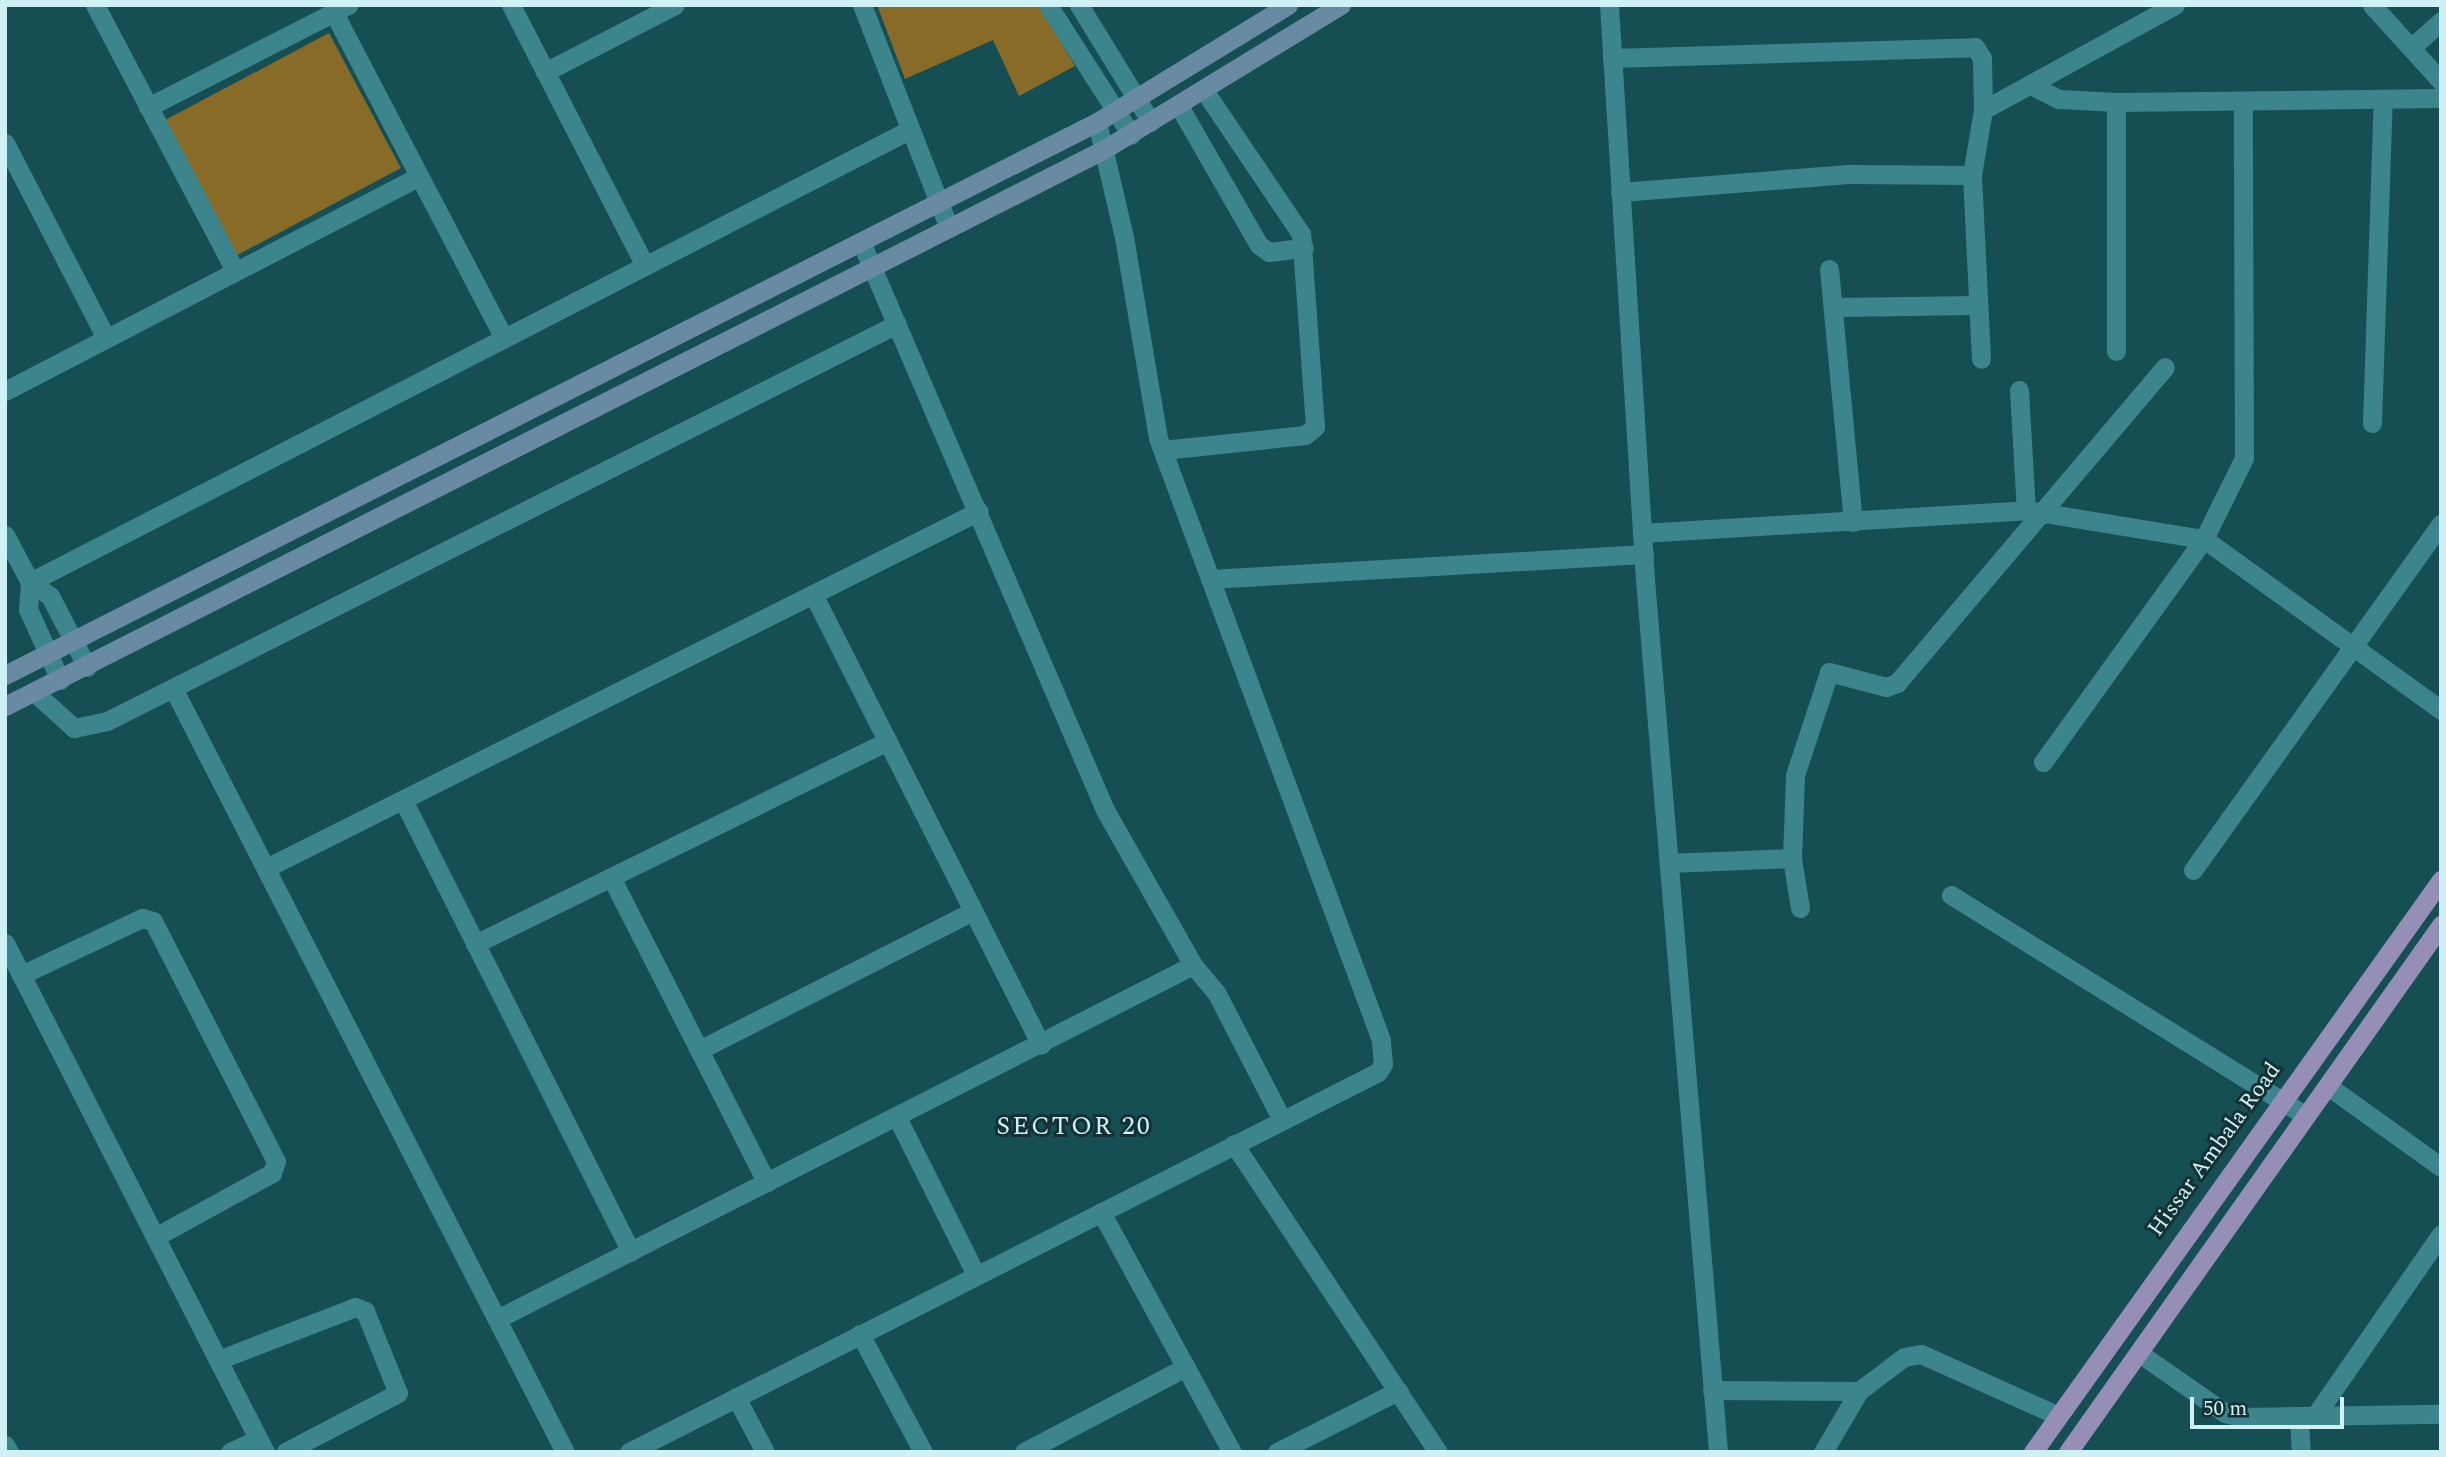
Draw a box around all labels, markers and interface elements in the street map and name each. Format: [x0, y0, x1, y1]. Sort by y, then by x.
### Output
street label: Hissar Ambala Road [2143, 1058, 2287, 1242]
district label: SECTOR 20 [997, 1111, 1151, 1143]
scale bar [2194, 1384, 2348, 1428]
text: 50 m [2203, 1393, 2247, 1425]

